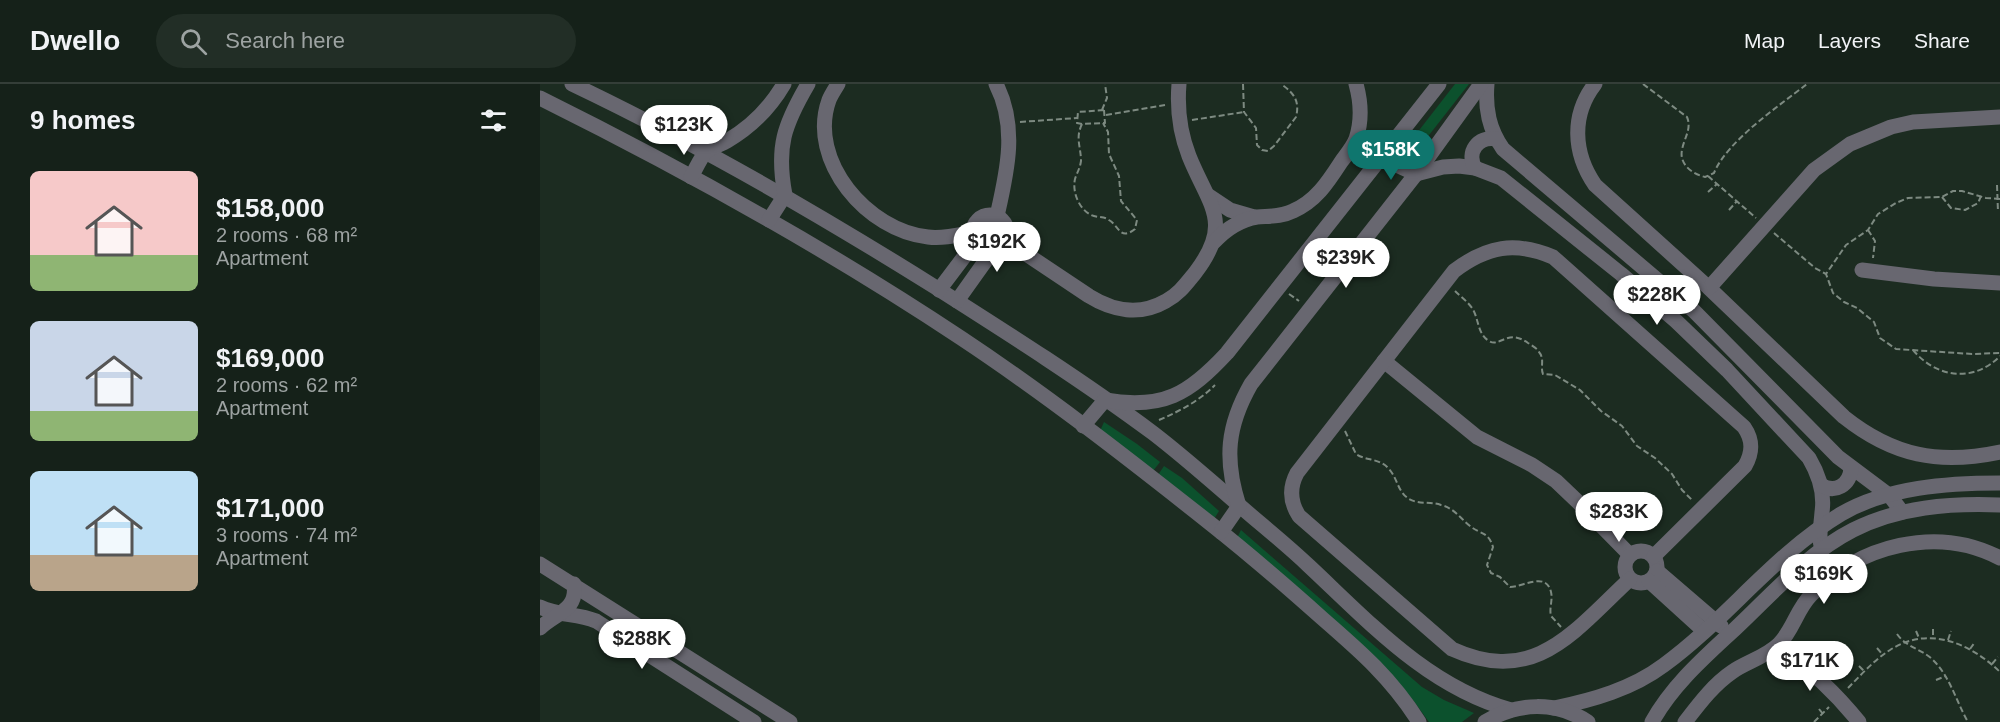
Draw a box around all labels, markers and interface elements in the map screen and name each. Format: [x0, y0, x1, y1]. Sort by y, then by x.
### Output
search box [156, 14, 576, 68]
text: Dwello [30, 25, 120, 56]
icon: search [177, 25, 210, 58]
text: Search here [225, 28, 345, 53]
text: Map [1744, 29, 1785, 52]
text: Layers [1818, 29, 1881, 52]
text: Share [1914, 29, 1970, 52]
icon: filters [477, 104, 510, 137]
text: 9 homes [30, 105, 136, 135]
pin: $123K [642, 105, 726, 156]
text: $123K [655, 113, 713, 135]
pin: $158K [1349, 130, 1433, 181]
text: $158K [1362, 138, 1420, 160]
text: $158,000 [216, 193, 324, 223]
icon: home [78, 195, 150, 267]
pin: $192K [955, 222, 1039, 273]
text: 2 rooms · 68 m² [216, 224, 357, 246]
text: $192K [968, 230, 1026, 252]
pin: $239K [1304, 238, 1388, 289]
text: $239K [1317, 246, 1375, 268]
text: Apartment [216, 247, 308, 269]
pin: $228K [1615, 275, 1699, 326]
text: $228K [1628, 283, 1686, 305]
text: $169,000 [216, 343, 324, 373]
icon: home [78, 345, 150, 417]
text: 2 rooms · 62 m² [216, 374, 357, 396]
text: Apartment [216, 397, 308, 419]
pin: $283K [1577, 492, 1661, 543]
text: $171,000 [216, 493, 324, 523]
icon: home [78, 495, 150, 567]
text: $283K [1590, 500, 1648, 522]
text: 3 rooms · 74 m² [216, 524, 357, 546]
text: Apartment [216, 547, 308, 569]
pin: $169K [1782, 554, 1866, 605]
text: $169K [1795, 562, 1853, 584]
pin: $288K [600, 619, 684, 670]
text: $288K [613, 627, 671, 649]
pin: $171K [1768, 641, 1852, 692]
text: $171K [1781, 649, 1839, 671]

